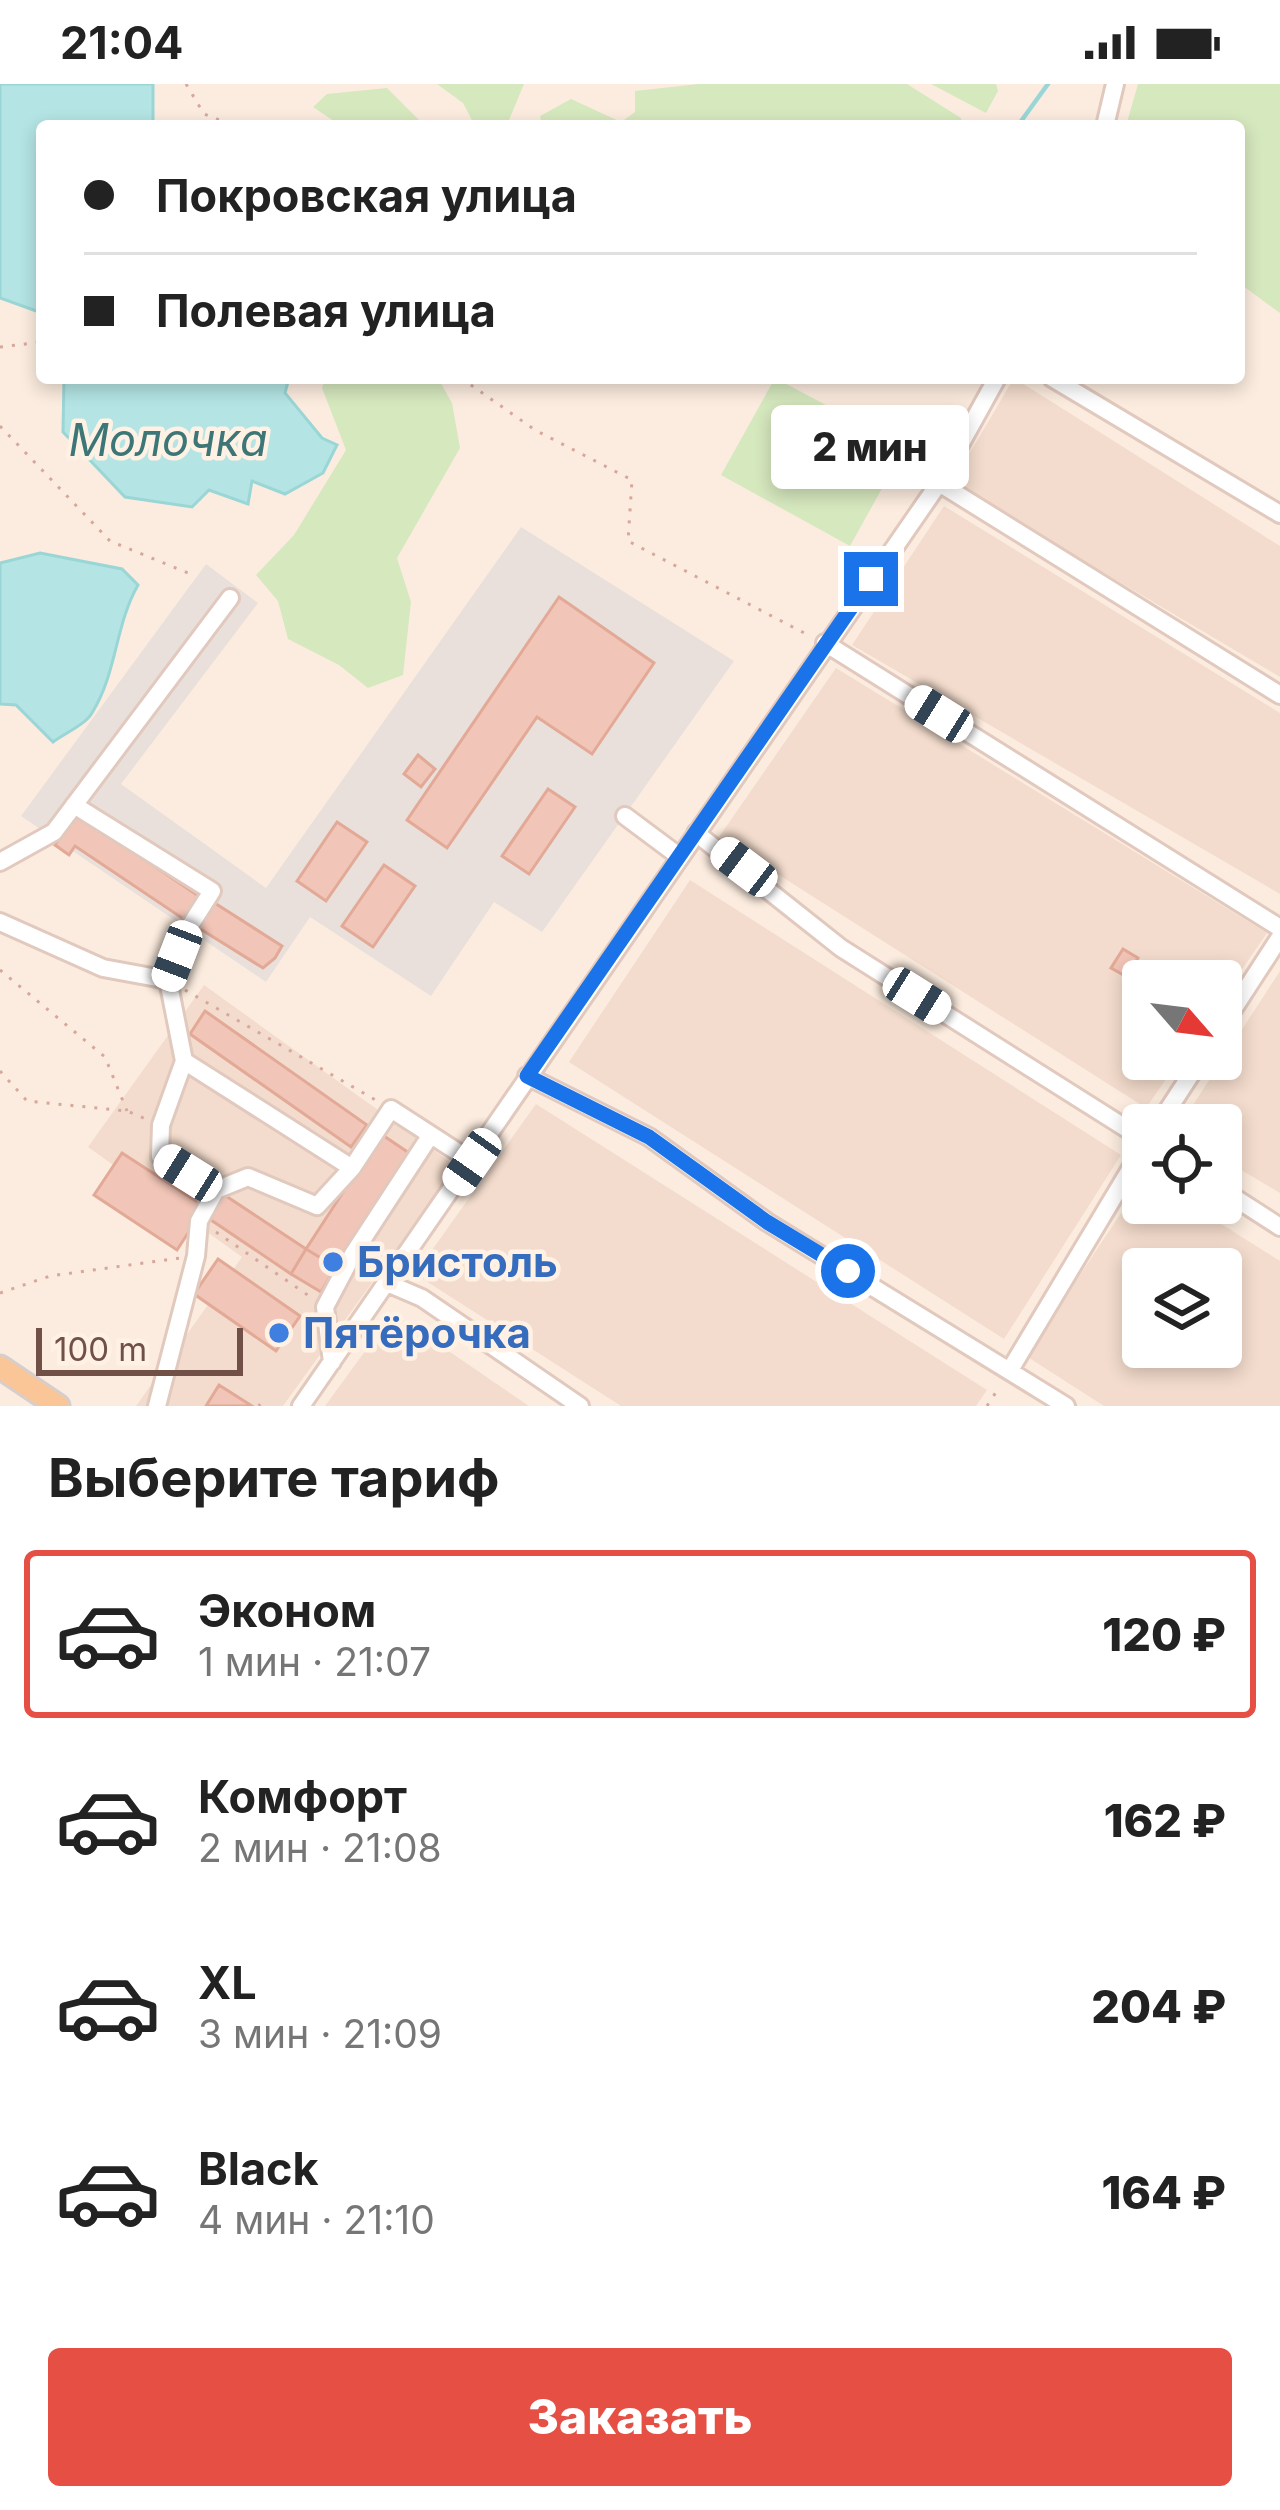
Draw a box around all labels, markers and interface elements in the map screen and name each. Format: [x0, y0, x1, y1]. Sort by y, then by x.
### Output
text: 21:04 [60, 15, 184, 70]
text: Покровская улица [156, 168, 577, 223]
text: Полевая улица [156, 283, 496, 338]
callout: 2 мин [772, 405, 970, 489]
water label: Молочка [68, 412, 268, 467]
text: 2 мин [812, 423, 928, 470]
route end [844, 552, 898, 606]
car [899, 680, 979, 748]
car [704, 831, 784, 903]
car [147, 916, 207, 996]
north arrow [1122, 960, 1242, 1080]
map controls [1122, 960, 1242, 1368]
car [877, 962, 957, 1030]
button: locate [1122, 1104, 1242, 1224]
car [437, 1122, 507, 1202]
car [148, 1139, 228, 1207]
place label: Бристоль [357, 1236, 558, 1287]
route start [821, 1244, 875, 1298]
button: layers [1122, 1248, 1242, 1368]
marker: Бристоль [320, 1249, 346, 1275]
place label: Пятёрочка [303, 1307, 531, 1358]
marker: Пятёрочка [266, 1320, 292, 1346]
scale bar [36, 1322, 243, 1375]
text: 100 m [54, 1329, 147, 1369]
text: Выберите тариф [48, 1445, 500, 1510]
icon: car [54, 1580, 162, 1688]
text: Эконом [198, 1583, 376, 1638]
text: 120 ₽ [1102, 1607, 1226, 1662]
text: 1 мин · 21:07 [198, 1638, 431, 1685]
icon: car [54, 1766, 162, 1874]
text: Комфорт [198, 1769, 407, 1824]
text: 162 ₽ [1104, 1793, 1226, 1848]
text: 2 мин · 21:08 [198, 1824, 442, 1871]
icon: car [54, 1952, 162, 2060]
text: XL [198, 1955, 257, 2010]
text: 204 ₽ [1091, 1979, 1226, 2034]
text: 3 мин · 21:09 [198, 2010, 442, 2057]
icon: car [54, 2138, 162, 2246]
text: Black [198, 2141, 319, 2196]
text: 164 ₽ [1101, 2165, 1226, 2220]
text: 4 мин · 21:10 [198, 2196, 435, 2243]
button: Заказать [48, 2348, 1232, 2486]

